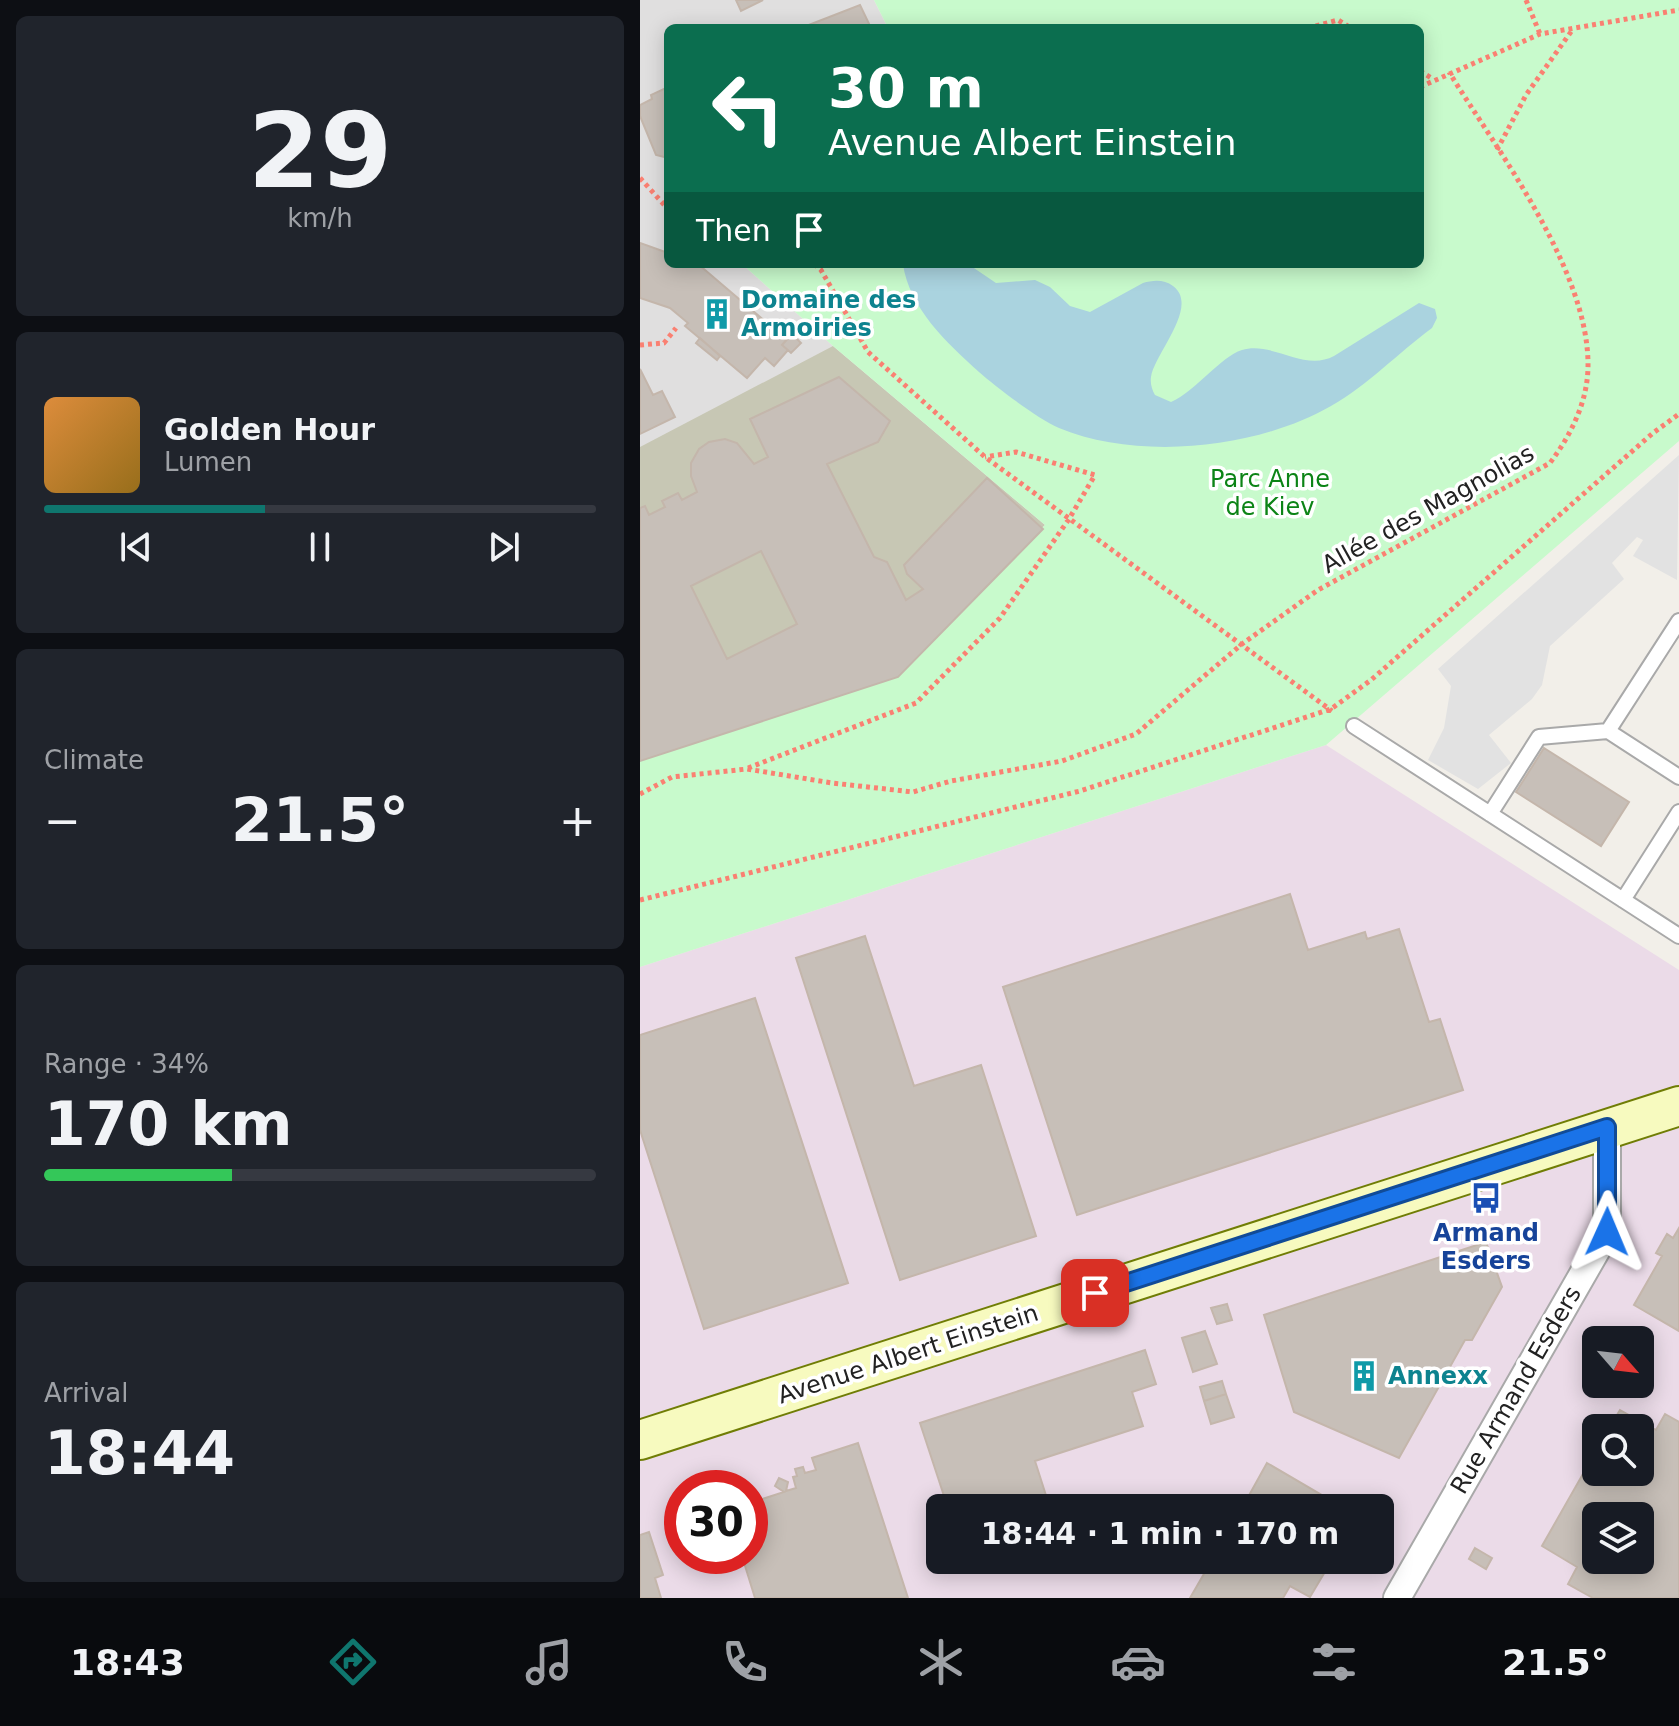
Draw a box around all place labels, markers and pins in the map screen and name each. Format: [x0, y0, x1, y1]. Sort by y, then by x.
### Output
place label: Domaine des Armoiries [741, 286, 916, 342]
building icon: Domaine des Armoiries [700, 297, 734, 331]
bus stop icon: Armand Esders [1469, 1181, 1503, 1215]
place label: Armand Esders [1433, 1219, 1539, 1275]
pin [1061, 1259, 1129, 1327]
building icon: Annexx [1347, 1359, 1381, 1393]
place label: Annexx [1388, 1362, 1489, 1390]

